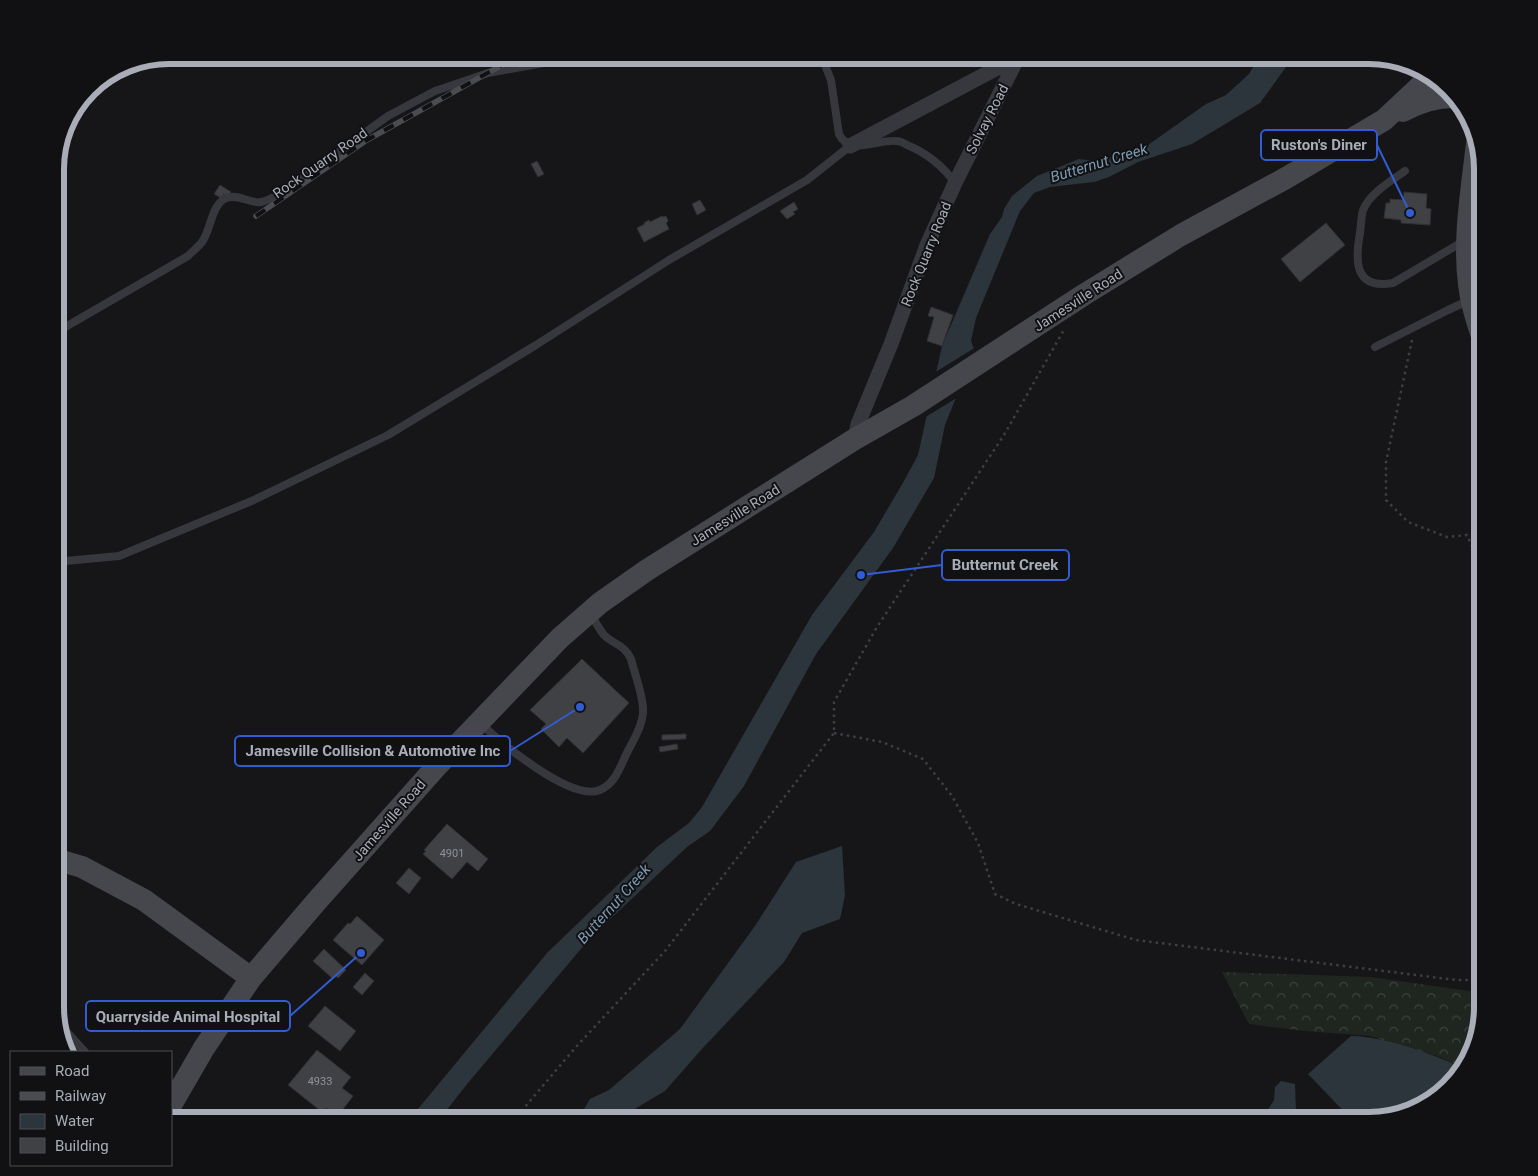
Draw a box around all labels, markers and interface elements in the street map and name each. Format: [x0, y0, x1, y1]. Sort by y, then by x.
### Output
street label: Solvay Road [963, 81, 1011, 157]
street label: Rock Quarry Road [270, 125, 370, 201]
callout: Ruston's Diner [1261, 130, 1377, 160]
text: Ruston's Diner [1271, 136, 1367, 154]
water label: Butternut Creek [1048, 139, 1150, 186]
street label: Rock Quarry Road [898, 199, 954, 309]
street label: Jamesville Road [1031, 265, 1125, 335]
street label: Jamesville Road [687, 481, 783, 549]
callout: Butternut Creek [942, 550, 1069, 580]
text: Butternut Creek [952, 556, 1059, 574]
callout: Jamesville Collision & Automotive Inc [235, 736, 510, 766]
text: Jamesville Collision & Automotive Inc [246, 742, 501, 760]
street label: Jamesville Road [349, 776, 429, 864]
house number: 4901 [440, 847, 464, 860]
water label: Butternut Creek [574, 860, 655, 947]
callout: Quarryside Animal Hospital [86, 1001, 290, 1031]
text: Quarryside Animal Hospital [96, 1008, 280, 1026]
legend [10, 1051, 172, 1166]
text: Road [55, 1062, 89, 1080]
house number: 4933 [308, 1075, 332, 1088]
text: Railway [55, 1087, 106, 1105]
text: Water [55, 1112, 94, 1130]
text: Building [55, 1137, 109, 1155]

